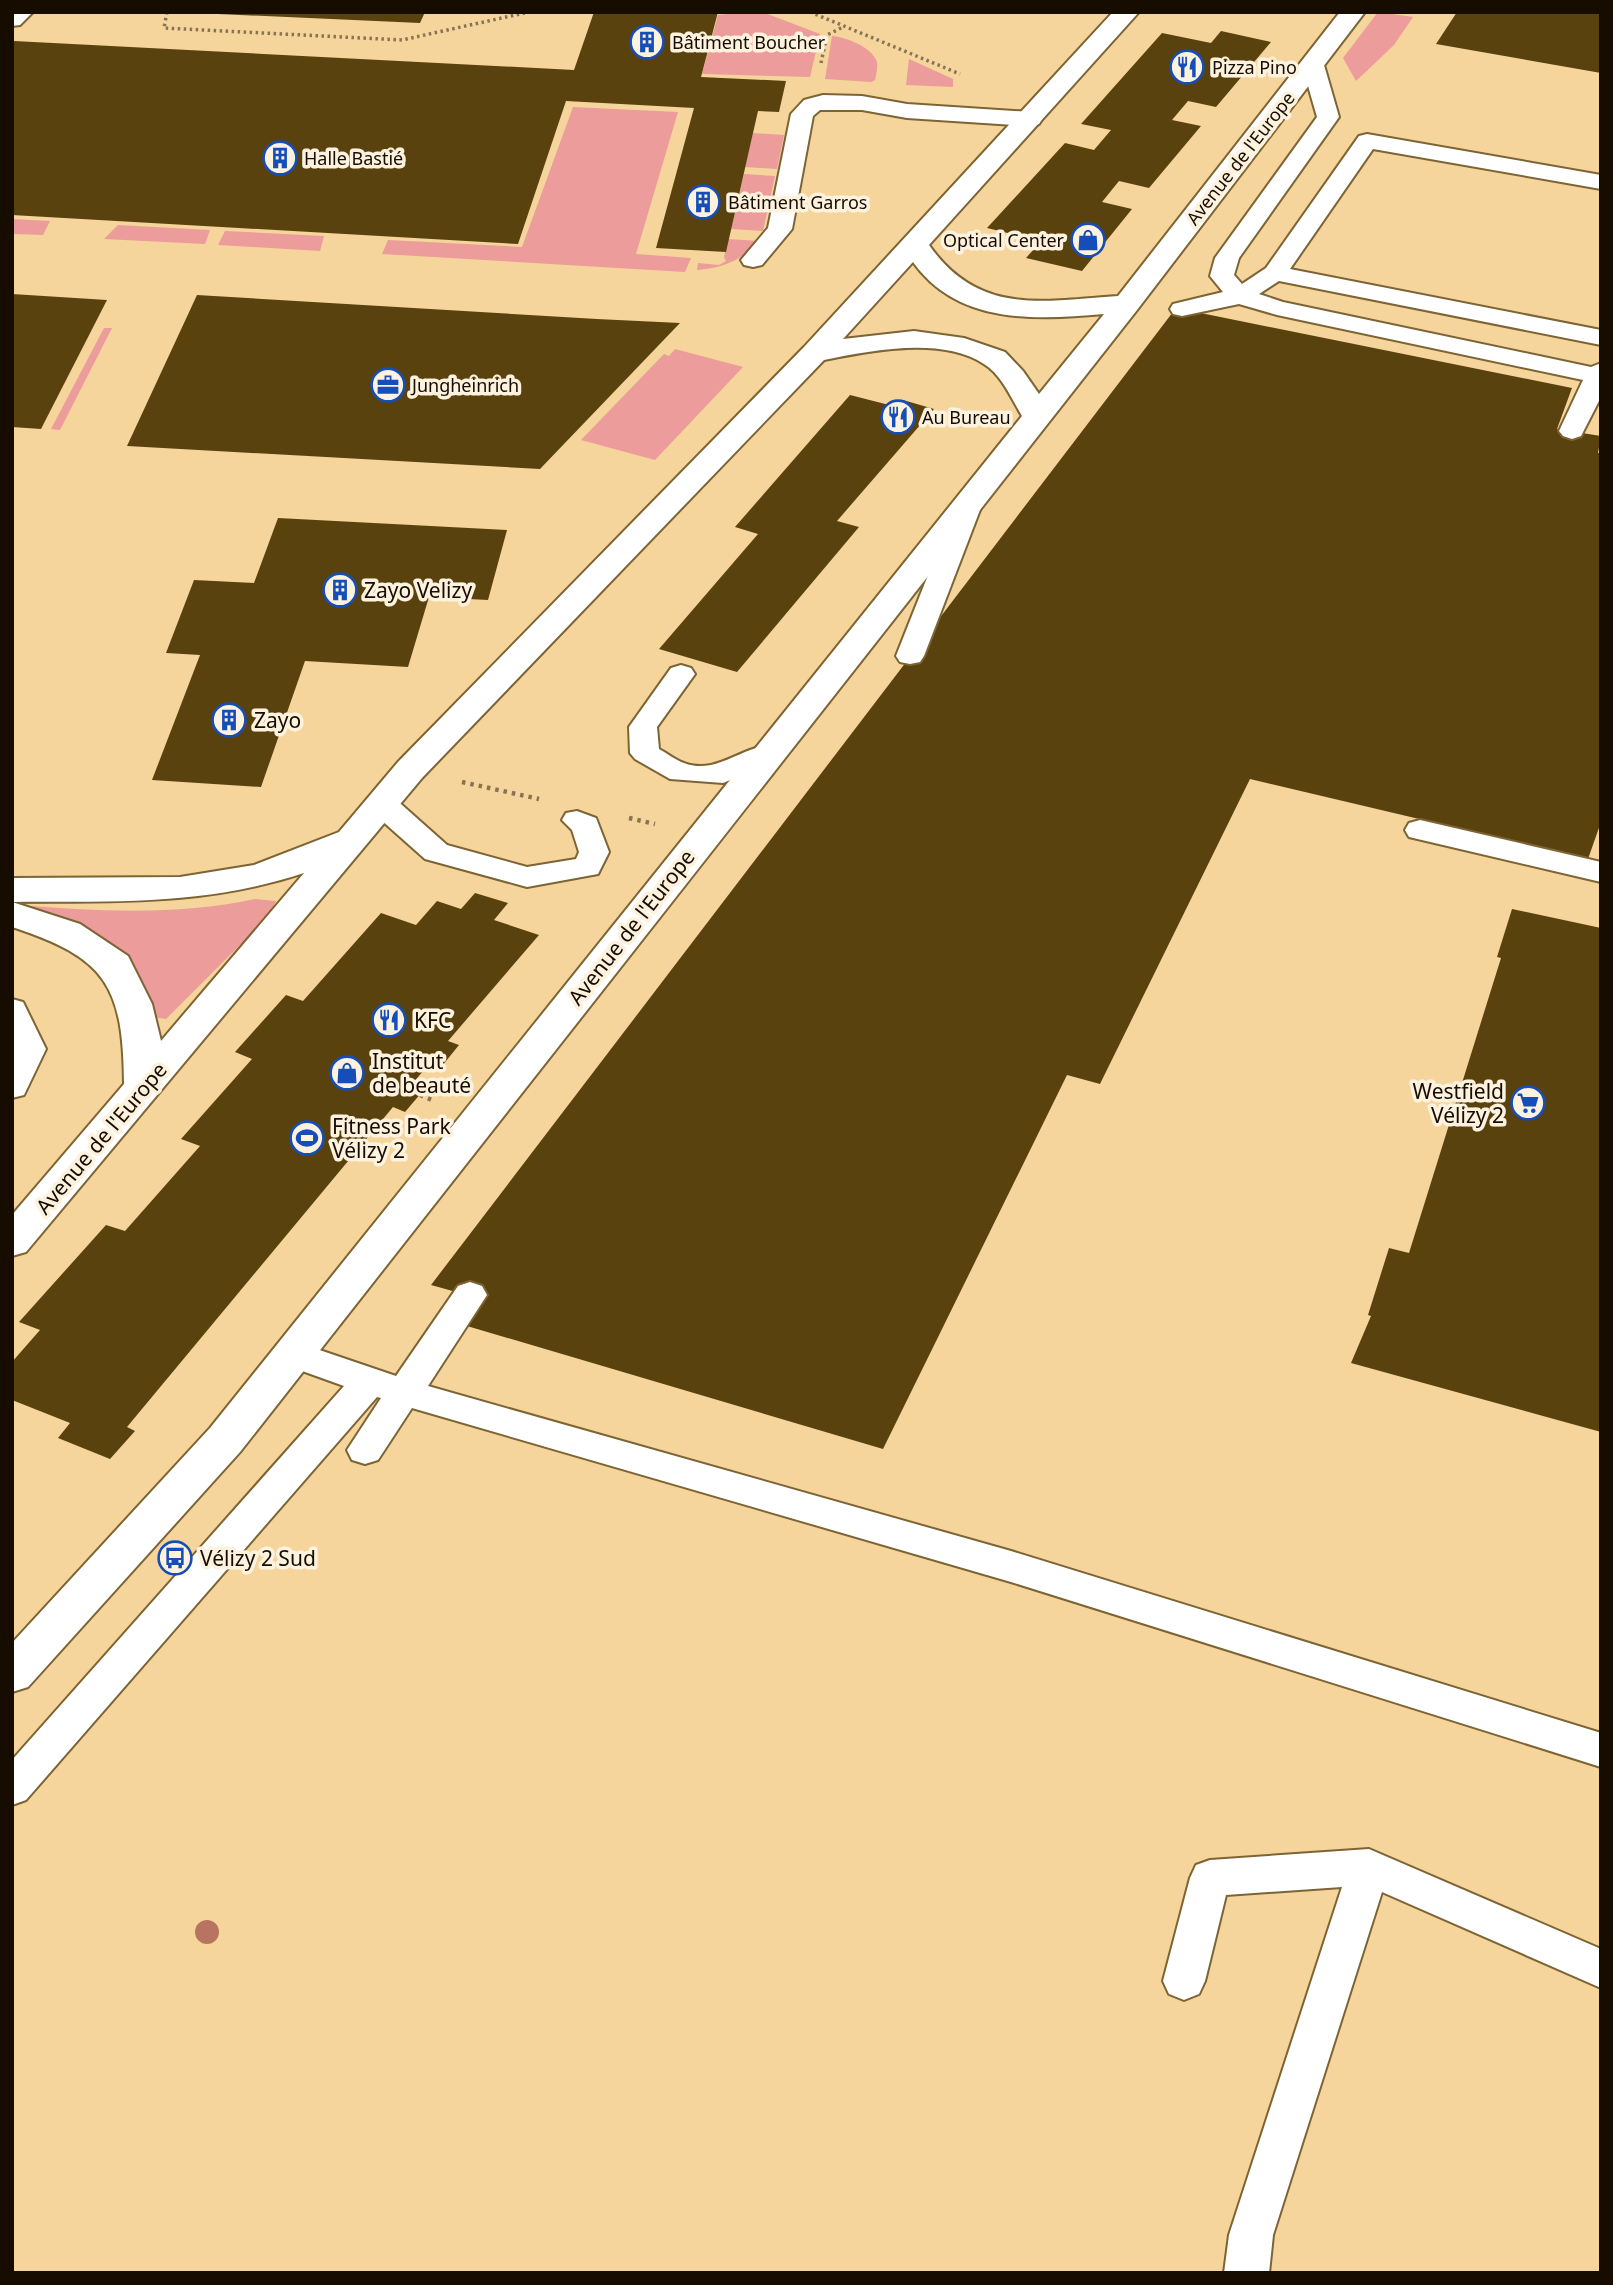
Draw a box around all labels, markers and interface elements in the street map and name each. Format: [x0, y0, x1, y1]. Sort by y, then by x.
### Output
building icon: Bâtiment Boucher [628, 23, 666, 61]
place label: Bâtiment Boucher [672, 30, 826, 54]
restaurant icon: Pizza Pino [1168, 48, 1206, 86]
place label: Pizza Pino [1212, 55, 1297, 79]
street label: Avenue de l'Europe [1180, 86, 1300, 230]
building icon: Halle Bastié [261, 139, 299, 177]
place label: Halle Bastié [304, 146, 403, 170]
building icon: Bâtiment Garros [684, 183, 722, 221]
place label: Bâtiment Garros [728, 190, 867, 214]
shop icon: Optical Center [1069, 221, 1107, 259]
place label: Optical Center [943, 228, 1065, 252]
office icon: Jungheinrich [369, 366, 407, 404]
place label: Jungheinrich [410, 373, 519, 397]
restaurant icon: Au Bureau [879, 398, 917, 436]
place label: Au Bureau [922, 405, 1011, 429]
building icon: Zayo Velizy [321, 571, 359, 609]
place label: Zayo Velizy [364, 576, 472, 604]
building icon: Zayo [210, 701, 248, 739]
place label: Zayo [254, 706, 301, 734]
street label: Avenue de l'Europe [561, 844, 701, 1010]
restaurant icon: KFC [370, 1001, 408, 1039]
place label: KFC [414, 1006, 451, 1034]
place label: Institut de beauté [372, 1047, 471, 1099]
shop icon: Institut de beauté [328, 1054, 366, 1092]
street label: Avenue de l'Europe [29, 1056, 173, 1220]
place label: Westfield Vélizy 2 [1413, 1077, 1504, 1129]
supermarket icon: Westfield Vélizy 2 [1509, 1084, 1547, 1122]
place label: Fitness Park Vélizy 2 [332, 1112, 451, 1164]
sports icon: Fitness Park Vélizy 2 [288, 1119, 326, 1157]
bus stop icon: Vélizy 2 Sud [156, 1539, 194, 1577]
place label: Vélizy 2 Sud [200, 1544, 316, 1572]

